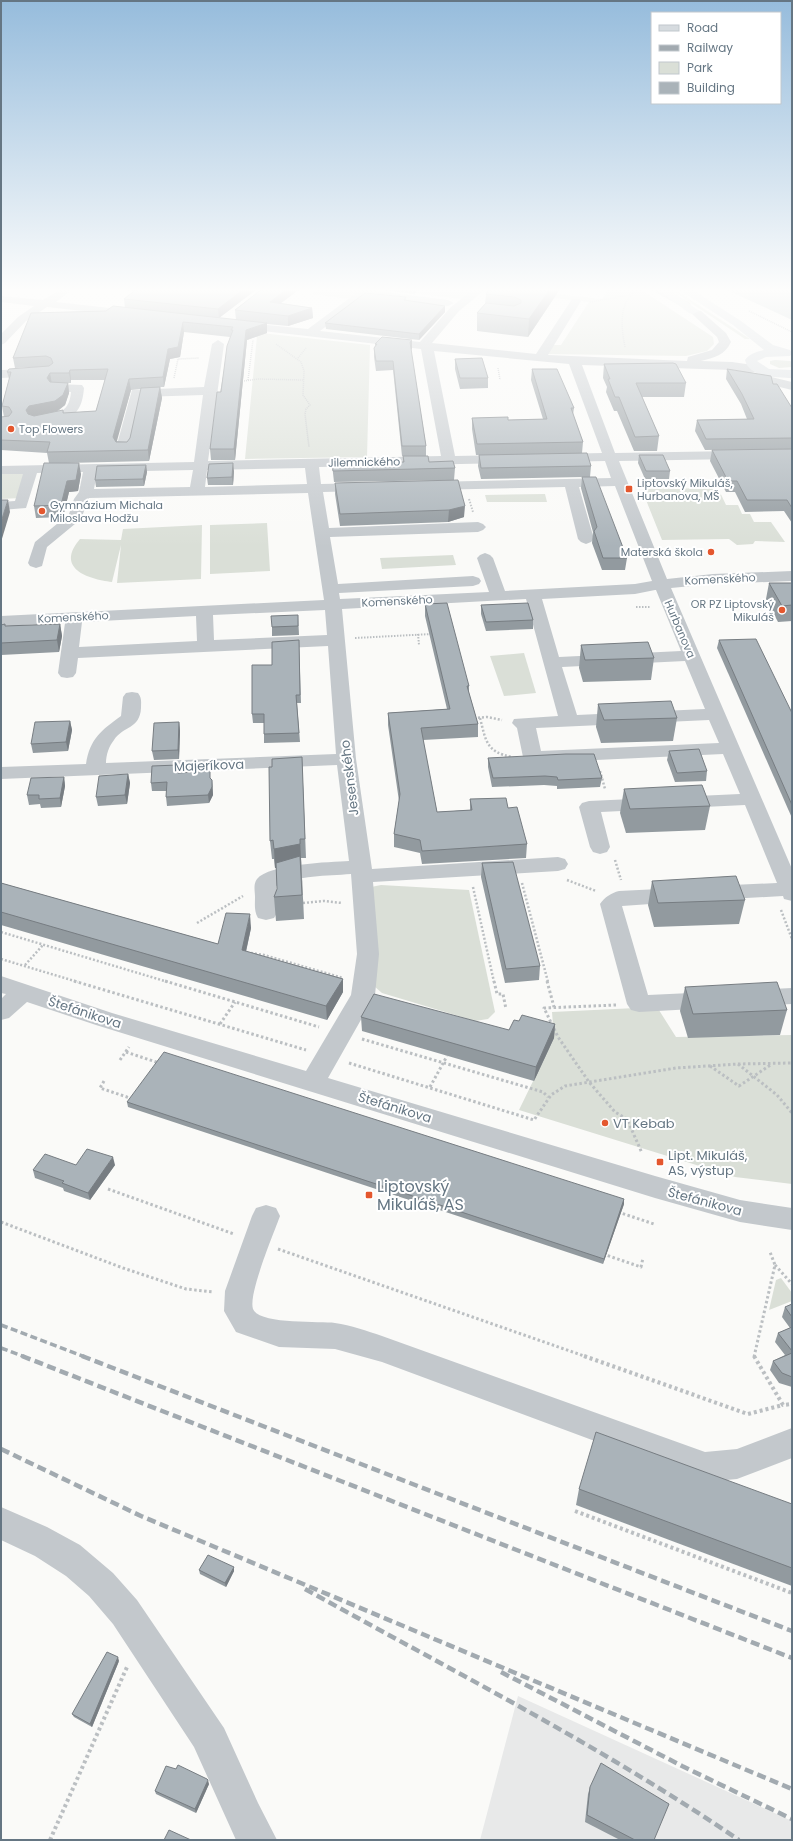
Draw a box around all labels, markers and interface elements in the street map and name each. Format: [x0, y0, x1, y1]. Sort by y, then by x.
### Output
legend [651, 12, 781, 104]
text: Road [687, 19, 718, 36]
text: Railway [687, 39, 733, 56]
text: Park [687, 59, 714, 76]
text: Building [687, 79, 735, 96]
place label: Top Flowers [19, 421, 84, 437]
marker: Top Flowers [6, 424, 16, 434]
street label: Jilemnického [328, 453, 400, 471]
place label: Liptovský Mikuláš, Hurbanova, MŠ [637, 475, 733, 504]
marker: Liptovský Mikuláš, Hurbanova, MŠ [624, 484, 634, 494]
place label: Gymnázium Michala Miloslava Hodžu [50, 497, 163, 526]
marker: Gymnázium Michala Miloslava Hodžu [37, 506, 47, 516]
place label: Materská škola [621, 544, 703, 560]
marker: Materská škola [706, 547, 716, 557]
street label: Komenského [684, 569, 756, 589]
street label: Komenského [361, 591, 433, 611]
place label: OR PZ Liptovský Mikuláš [691, 596, 775, 625]
street label: Hurbanova [661, 598, 699, 660]
marker: OR PZ Liptovský Mikuláš [777, 605, 787, 615]
street label: Komenského [37, 607, 109, 627]
street label: Jesenského [335, 739, 364, 817]
street label: Majeríkova [173, 755, 245, 776]
street label: Štefánikova [46, 992, 124, 1033]
street label: Štefánikova [356, 1087, 434, 1128]
place label: VT Kebab [613, 1114, 675, 1133]
marker: VT Kebab [600, 1118, 610, 1128]
place label: Lipt. Mikuláš, AS, výstup [668, 1146, 748, 1180]
marker: Lipt. Mikuláš, AS, výstup [655, 1157, 665, 1167]
place label: Liptovský Mikuláš, AS [377, 1175, 464, 1216]
street label: Štefánikova [666, 1182, 744, 1221]
marker: Liptovský Mikuláš, AS [364, 1190, 374, 1200]

